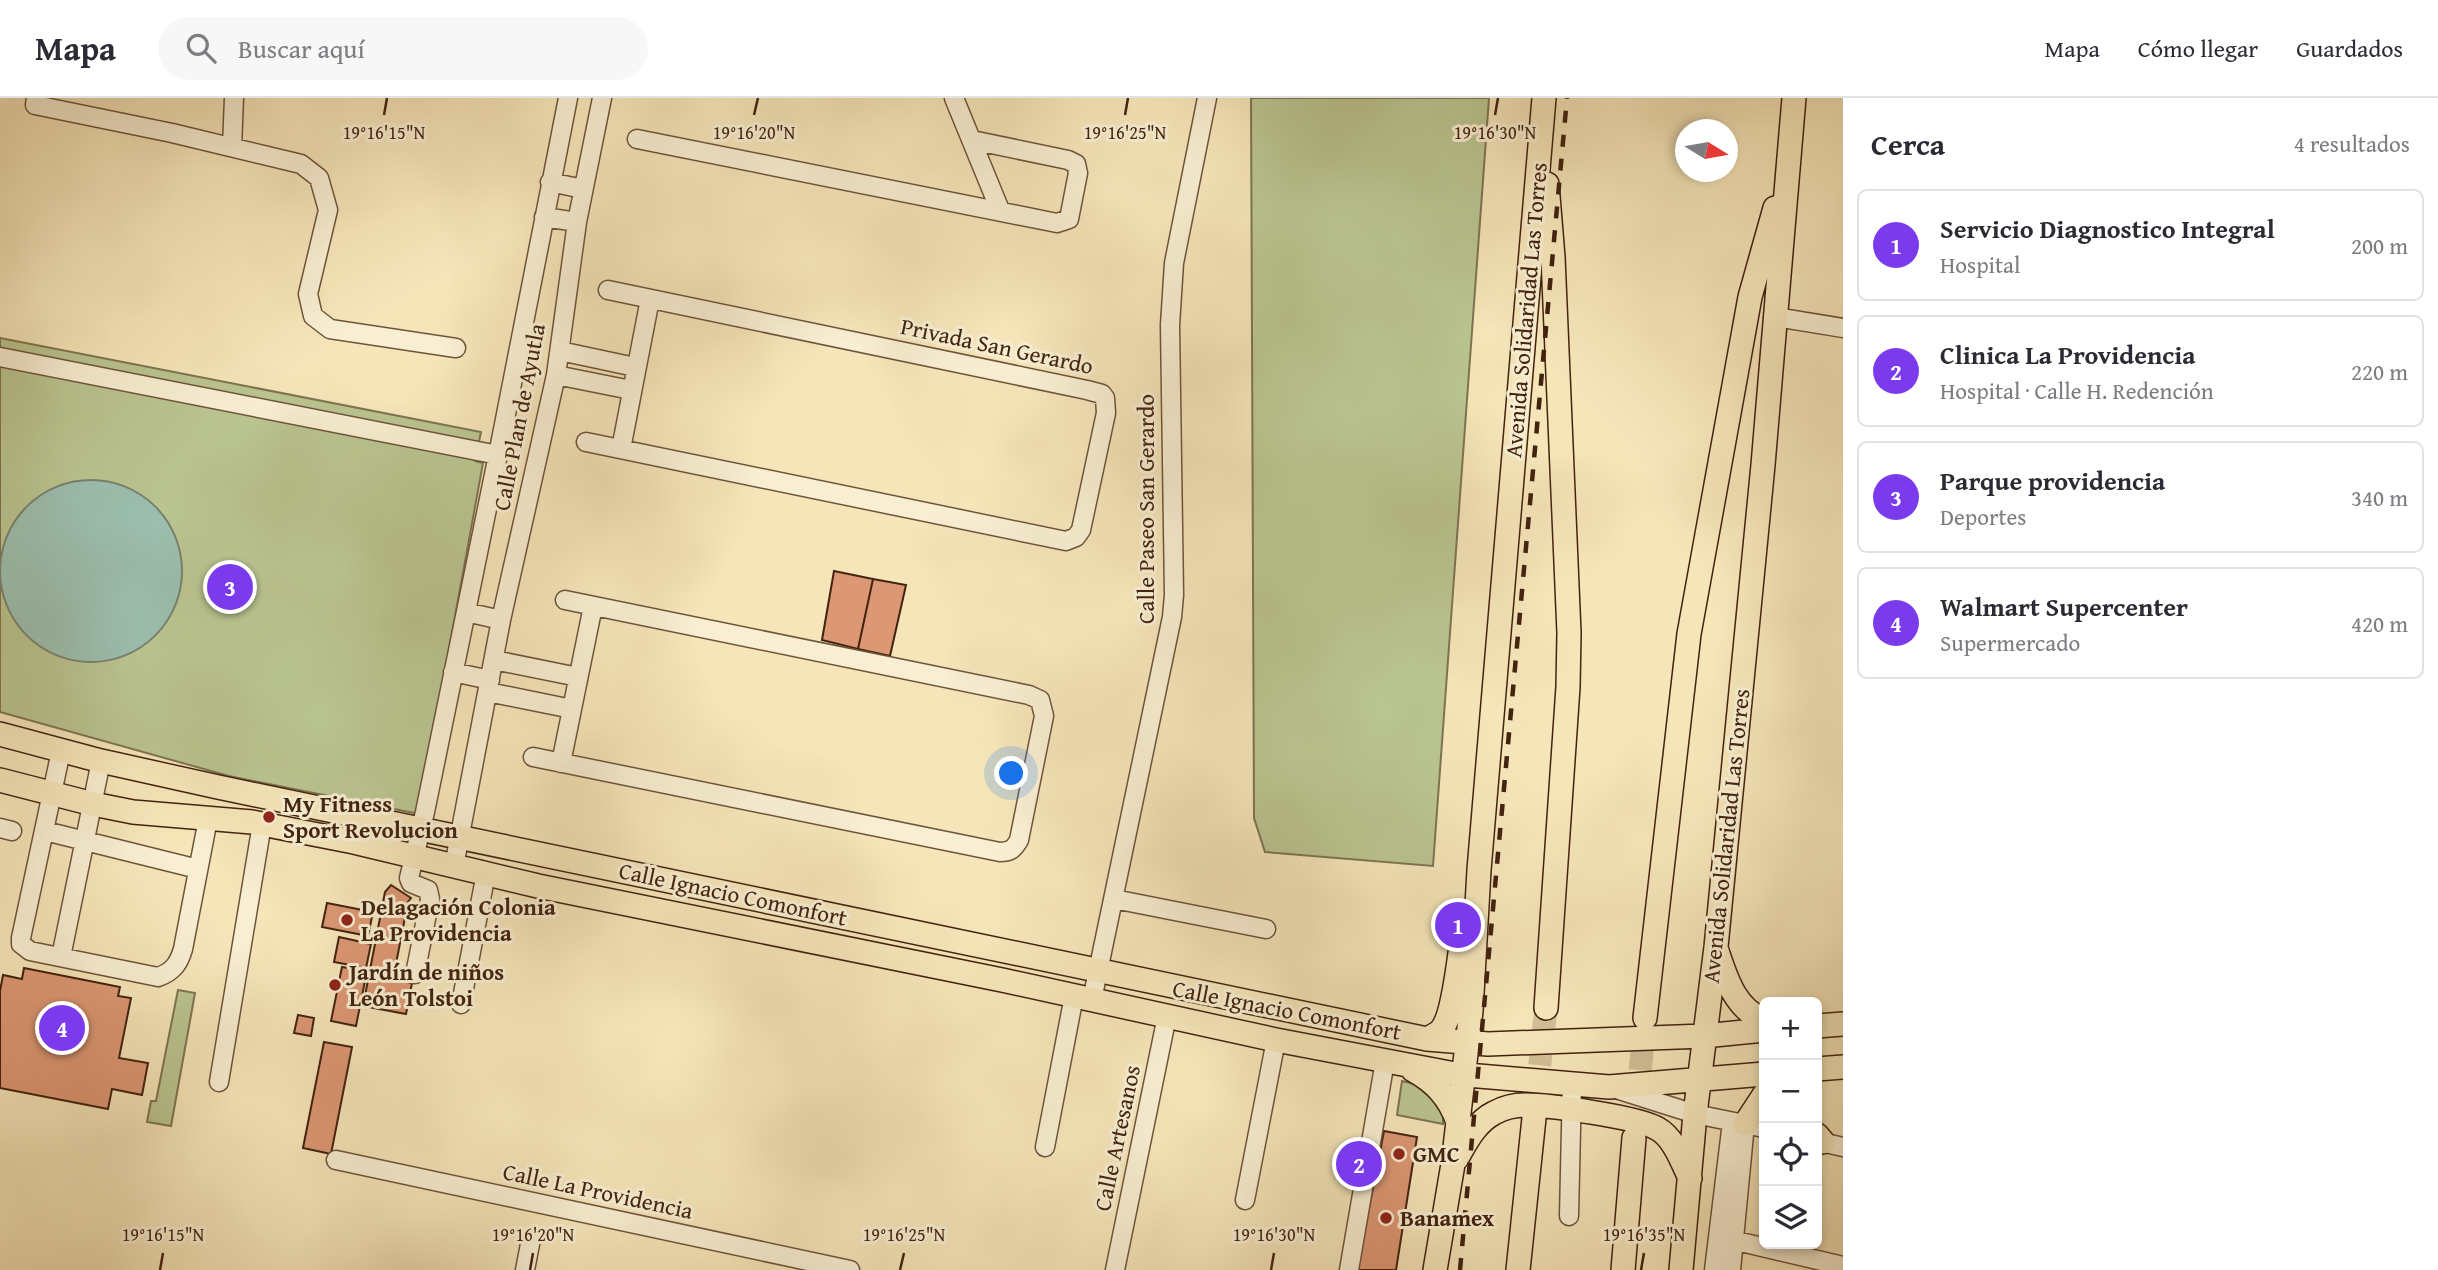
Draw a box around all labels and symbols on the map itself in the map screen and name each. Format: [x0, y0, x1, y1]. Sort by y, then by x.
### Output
text: 19°16'15"N [343, 119, 426, 146]
text: 19°16'20"N [713, 119, 796, 146]
text: 19°16'25"N [1084, 119, 1167, 146]
text: 19°16'30"N [1454, 119, 1537, 146]
north arrow [1675, 119, 1738, 182]
street label: Avenida Solidaridad Las Torres [1496, 161, 1555, 459]
street label: Privada San Gerardo [898, 309, 1096, 382]
street label: Calle Plan de Ayutla [484, 320, 553, 513]
street label: Calle Paseo San Gerardo [1129, 394, 1162, 624]
pin: 3 [207, 561, 253, 613]
street label: Avenida Solidaridad Las Torres [1694, 687, 1757, 985]
your location [994, 756, 1028, 790]
place label: My Fitness Sport Revolucion [283, 787, 458, 846]
marker: My Fitness Sport Revolucion [261, 809, 277, 825]
street label: Calle Ignacio Comonfort [616, 853, 850, 934]
place label: Delagación Colonia La Providencia [361, 890, 556, 949]
pin: 1 [1435, 899, 1481, 951]
marker: Delagación Colonia La Providencia [339, 912, 355, 928]
place label: Jardín de niños León Tolstoi [345, 955, 504, 1014]
street label: Calle Ignacio Comonfort [1170, 971, 1404, 1048]
marker: Jardín de niños León Tolstoi [327, 977, 343, 993]
pin: 4 [39, 1002, 85, 1054]
street label: Calle Artesanos [1085, 1062, 1148, 1214]
place label: GMC [1413, 1137, 1460, 1170]
pin: 2 [1336, 1138, 1382, 1190]
marker: GMC [1391, 1146, 1407, 1162]
street label: Calle La Providencia [500, 1154, 696, 1227]
place label: Banamex [1400, 1201, 1494, 1234]
marker: Banamex [1378, 1210, 1394, 1226]
text: 19°16'15"N [122, 1221, 205, 1248]
text: 19°16'20"N [492, 1221, 575, 1248]
text: 19°16'25"N [863, 1221, 946, 1248]
text: 19°16'30"N [1233, 1221, 1316, 1248]
text: 19°16'35"N [1603, 1221, 1686, 1248]

